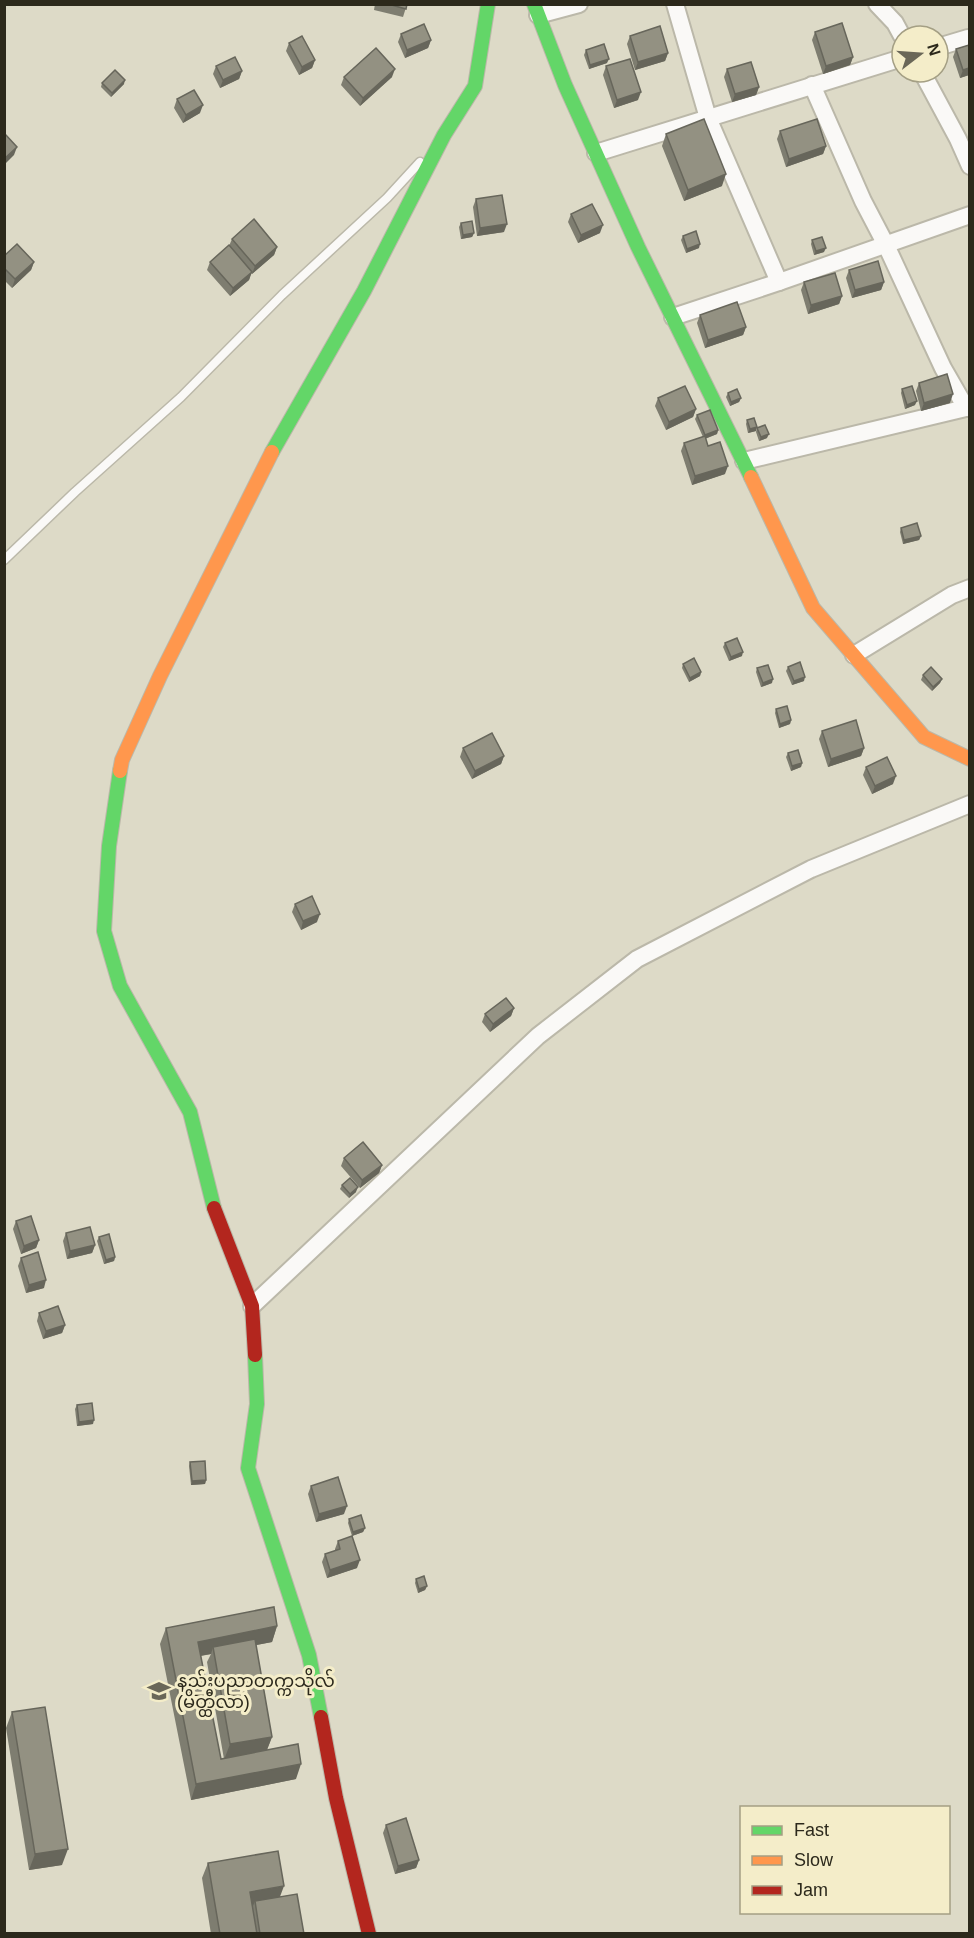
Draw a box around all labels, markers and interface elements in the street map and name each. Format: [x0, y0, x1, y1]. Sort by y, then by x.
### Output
north arrow [890, 24, 950, 84]
text: N [924, 42, 944, 58]
place label: နည်းပညာတက္ကသိုလ် (မိတ္ထီလာ) [177, 1667, 335, 1717]
school or university icon: နည်းပညာတက္ကသိုလ် (မိတ္ထီလာ) [146, 1678, 172, 1704]
legend [740, 1806, 950, 1914]
text: Fast [794, 1820, 829, 1840]
text: Slow [794, 1850, 834, 1870]
text: Jam [794, 1880, 828, 1900]

